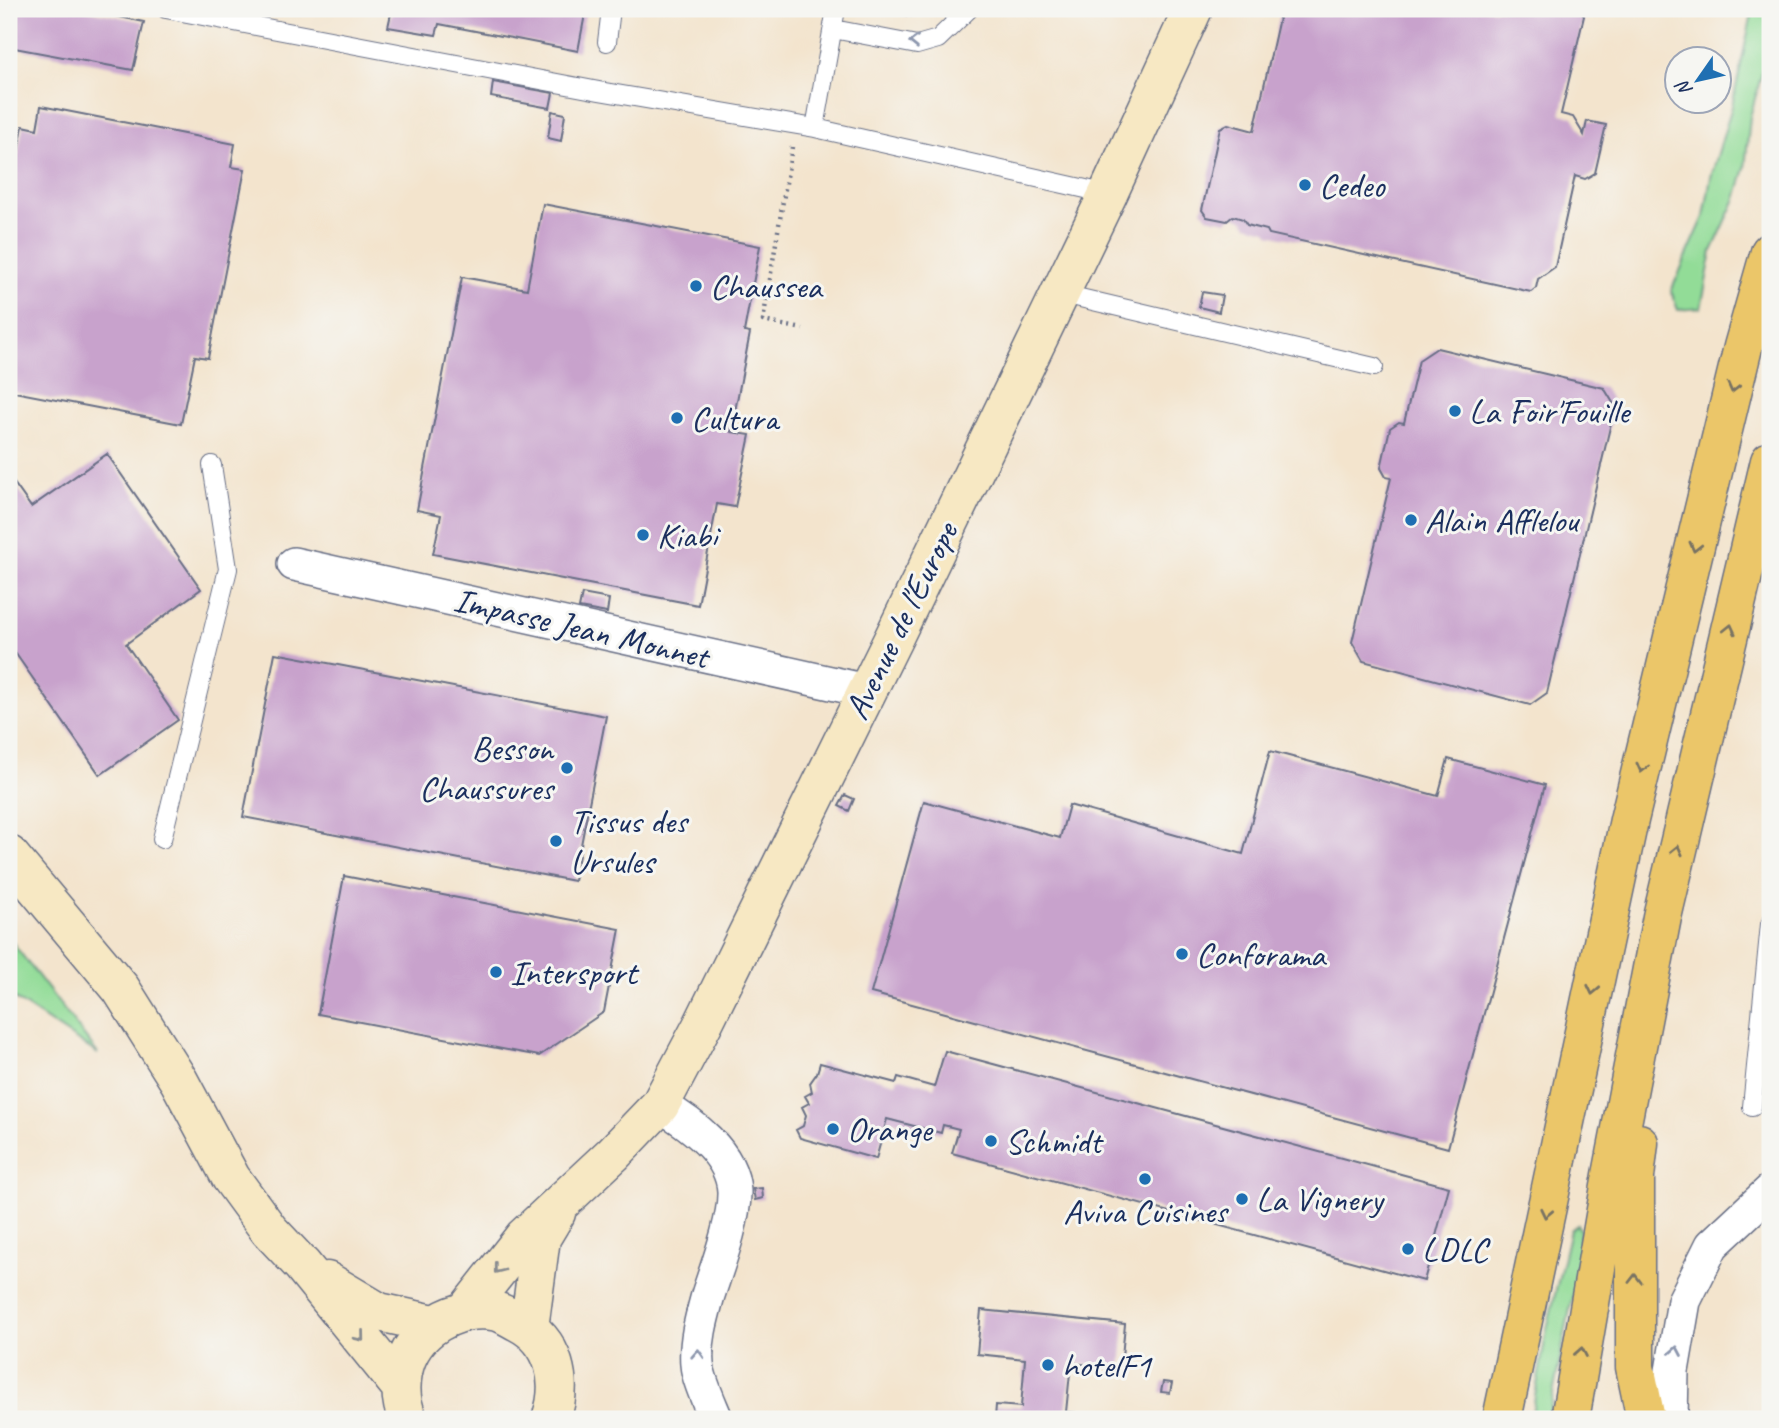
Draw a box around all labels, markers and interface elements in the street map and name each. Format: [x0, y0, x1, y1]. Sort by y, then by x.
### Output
one-way arrow [908, 34, 919, 50]
north arrow [1664, 46, 1734, 116]
text: N [1670, 75, 1698, 101]
place label: Cedeo [1319, 163, 1386, 208]
marker: Cedeo [1297, 177, 1313, 193]
place label: Chaussea [710, 264, 824, 309]
marker: Chaussea [688, 278, 704, 294]
one-way arrow [1727, 382, 1741, 394]
place label: La Foir'Fouille [1469, 389, 1632, 434]
place label: Cultura [691, 396, 781, 441]
marker: La Foir'Fouille [1447, 403, 1463, 419]
marker: Cultura [669, 410, 685, 426]
place label: Alain Afflelou [1425, 498, 1580, 543]
marker: Alain Afflelou [1403, 512, 1419, 528]
place label: Kiabi [657, 513, 722, 558]
street label: Avenue de l'Europe [834, 513, 969, 727]
marker: Kiabi [635, 527, 651, 543]
one-way arrow [1689, 541, 1703, 553]
street label: Impasse Jean Monnet [450, 577, 716, 680]
one-way arrow [1722, 623, 1736, 635]
place label: Besson Chaussures [419, 726, 556, 811]
marker: Besson Chaussures [559, 760, 575, 776]
one-way arrow [1636, 762, 1650, 774]
place label: Tissus des Ursules [570, 799, 690, 884]
marker: Tissus des Ursules [548, 833, 564, 849]
one-way arrow [1669, 844, 1684, 856]
place label: Conforama [1196, 932, 1328, 977]
marker: Conforama [1174, 946, 1190, 962]
place label: Intersport [510, 950, 640, 995]
marker: Intersport [488, 964, 504, 980]
one-way arrow [1587, 984, 1601, 996]
place label: Orange [847, 1107, 934, 1152]
place label: Schmidt [1005, 1119, 1105, 1164]
marker: Orange [825, 1121, 841, 1137]
marker: Schmidt [983, 1133, 999, 1149]
marker: Aviva Cuisines [1137, 1171, 1153, 1187]
place label: La Vignery [1256, 1177, 1386, 1222]
place label: Aviva Cuisines [1063, 1189, 1230, 1234]
marker: La Vignery [1234, 1191, 1250, 1207]
one-way arrow [1539, 1207, 1554, 1219]
place label: LDLC [1422, 1227, 1491, 1272]
marker: LDLC [1400, 1241, 1416, 1257]
one-way arrow [494, 1261, 507, 1273]
one-way arrow [1627, 1273, 1643, 1283]
one-way arrow [352, 1330, 365, 1342]
place label: hotelF1 [1062, 1343, 1153, 1388]
one-way arrow [1667, 1345, 1682, 1357]
one-way arrow [1573, 1346, 1588, 1358]
one-way arrow [690, 1348, 705, 1359]
marker: hotelF1 [1040, 1357, 1056, 1373]

